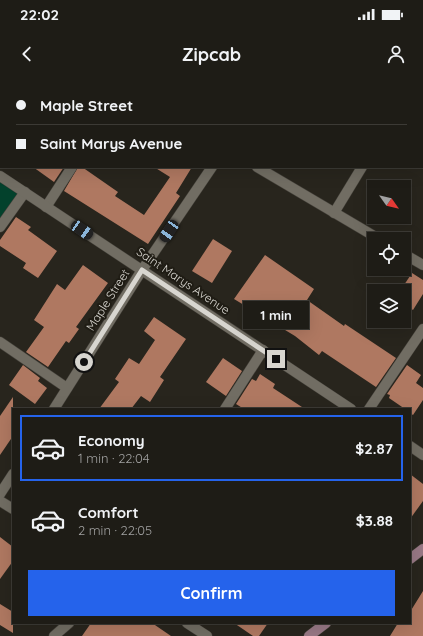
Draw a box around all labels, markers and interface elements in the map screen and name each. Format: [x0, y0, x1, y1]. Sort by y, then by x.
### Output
text: 22:02 [20, 5, 59, 24]
icon: back [16, 43, 38, 65]
text: Zipcab [182, 43, 241, 66]
icon: person [385, 43, 407, 65]
text: Maple Street [40, 96, 133, 115]
text: Saint Marys Avenue [40, 134, 182, 153]
north arrow [367, 180, 411, 224]
map controls [367, 180, 411, 328]
car [69, 218, 95, 242]
car [157, 218, 181, 244]
button: locate [367, 232, 411, 276]
street label: Saint Marys Avenue [134, 244, 233, 317]
street label: Maple Street [83, 266, 132, 333]
button: layers [367, 284, 411, 328]
callout: 1 min [243, 301, 309, 329]
text: 1 min [260, 307, 292, 323]
route end [267, 350, 285, 368]
route start [75, 353, 93, 371]
icon: car [30, 430, 66, 466]
text: Economy [78, 431, 145, 450]
text: $2.87 [355, 439, 393, 458]
text: 1 min · 22:04 [78, 450, 150, 466]
icon: car [30, 502, 66, 538]
text: Comfort [78, 503, 139, 522]
text: $3.88 [356, 511, 393, 530]
text: 2 min · 22:05 [78, 522, 152, 538]
button: Confirm [28, 570, 395, 616]

